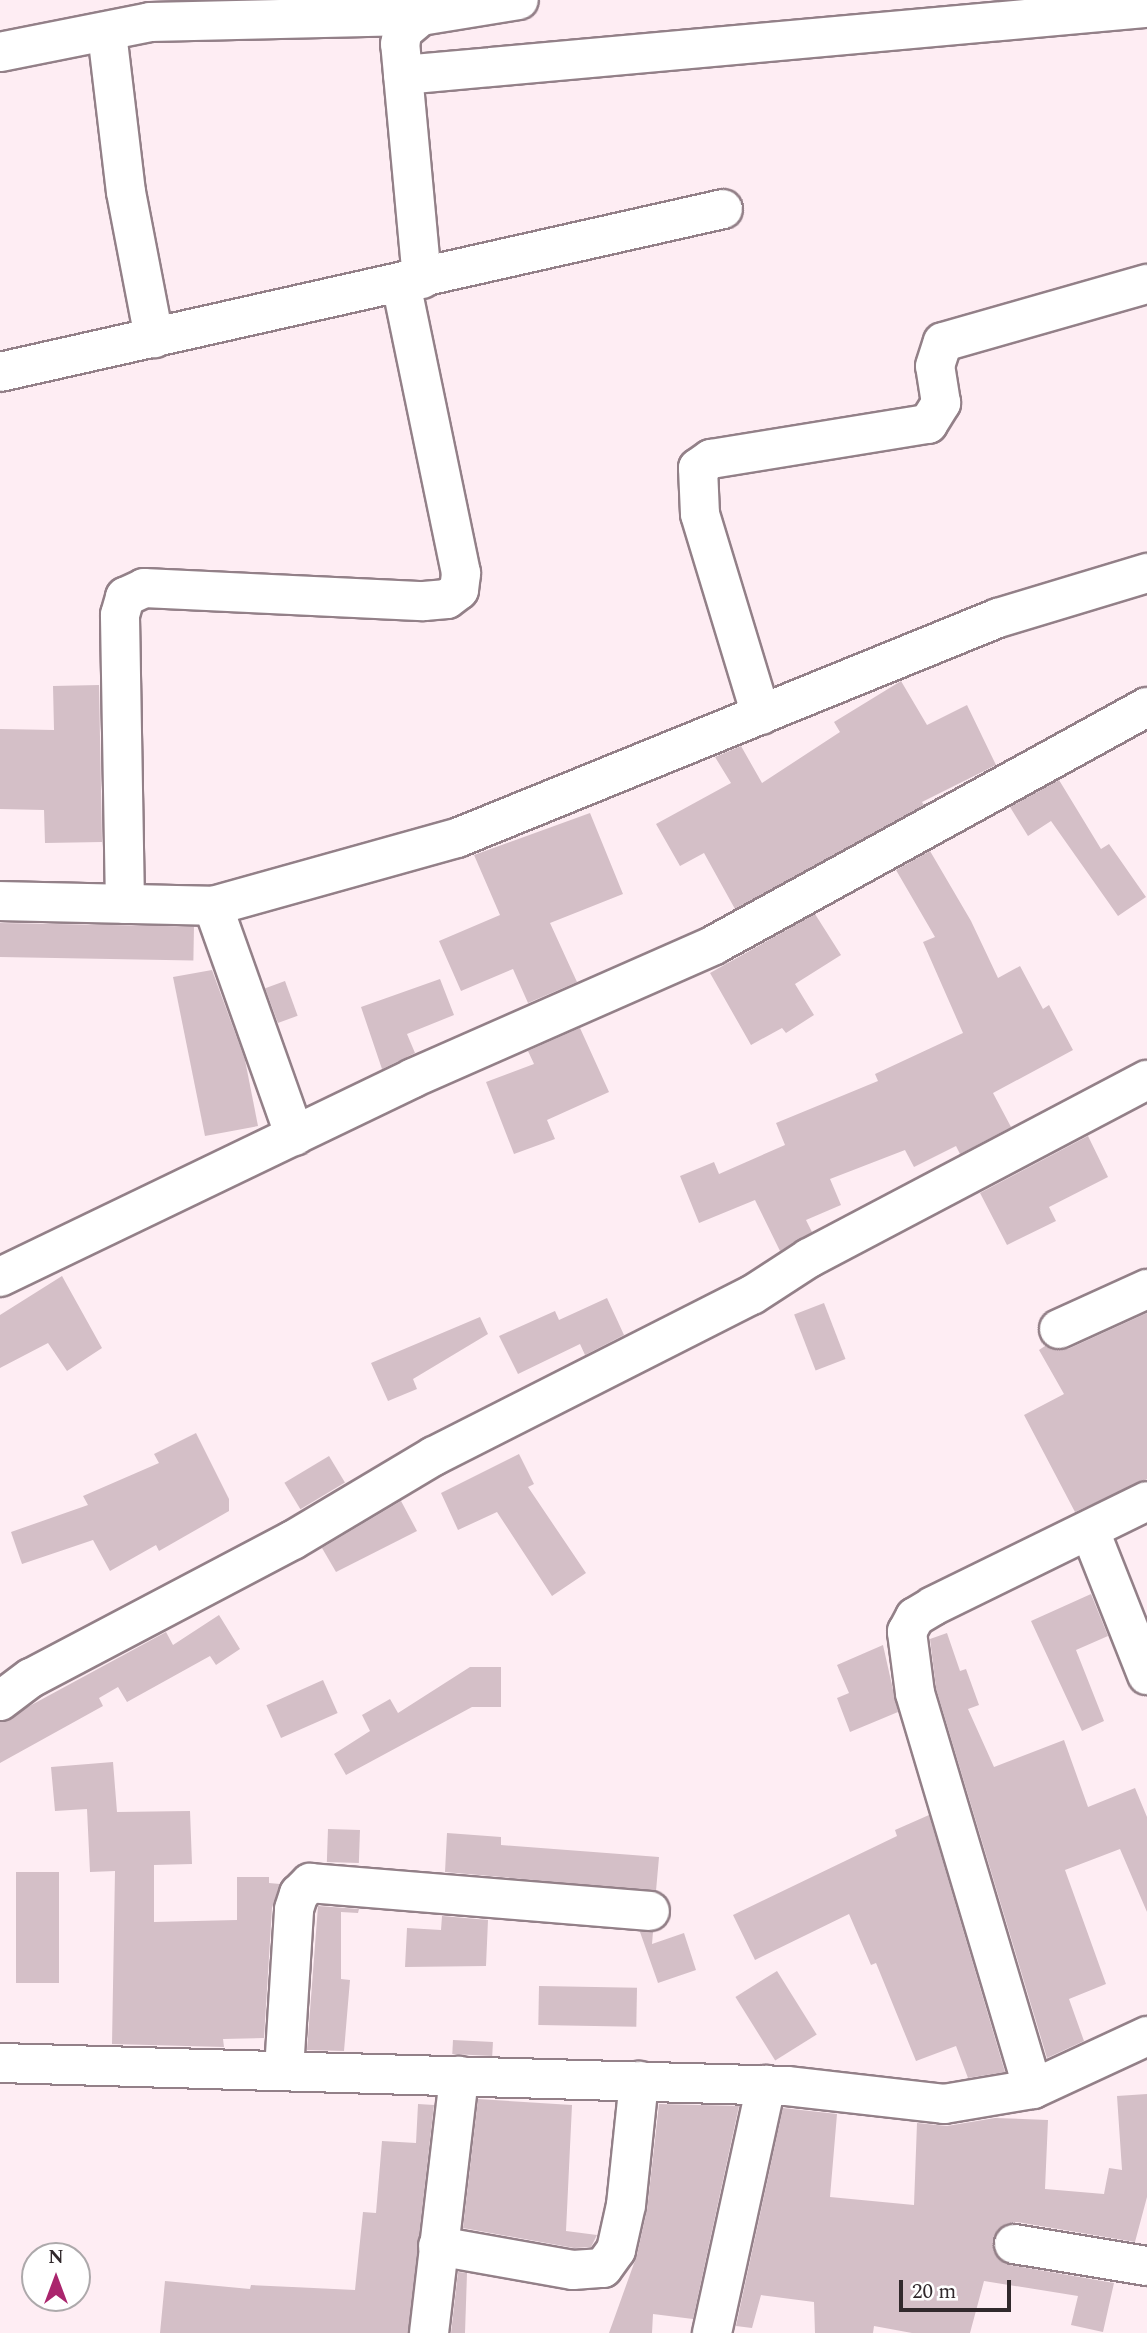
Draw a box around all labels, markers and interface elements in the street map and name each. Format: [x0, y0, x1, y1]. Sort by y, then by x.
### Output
north arrow [21, 2242, 91, 2312]
text: N [48, 2243, 64, 2272]
scale bar [902, 2266, 1014, 2310]
text: 20 m [912, 2276, 956, 2308]

